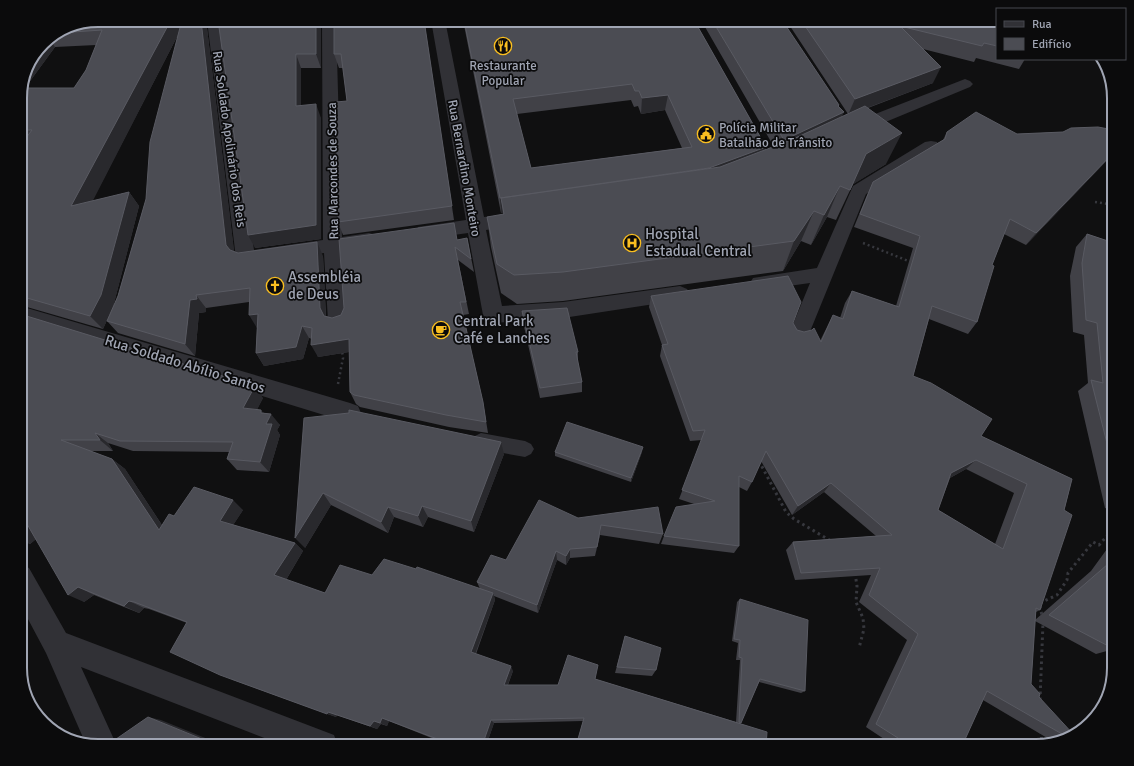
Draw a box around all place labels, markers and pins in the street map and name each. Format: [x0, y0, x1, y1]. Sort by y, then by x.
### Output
restaurant icon: Restaurante Popular [493, 36, 513, 56]
place label: Restaurante Popular [469, 58, 537, 89]
place label: Polícia Militar Batalhão de Trânsito [719, 120, 833, 151]
public building icon: Polícia Militar Batalhão de Trânsito [696, 124, 716, 144]
place label: Hospital Estadual Central [645, 225, 752, 260]
hospital icon: Hospital Estadual Central [622, 233, 642, 253]
place label: Assembléia de Deus [288, 268, 361, 303]
church icon: Assembléia de Deus [265, 276, 285, 296]
place label: Central Park Café e Lanches [454, 312, 550, 347]
cafe icon: Central Park Café e Lanches [431, 320, 451, 340]

